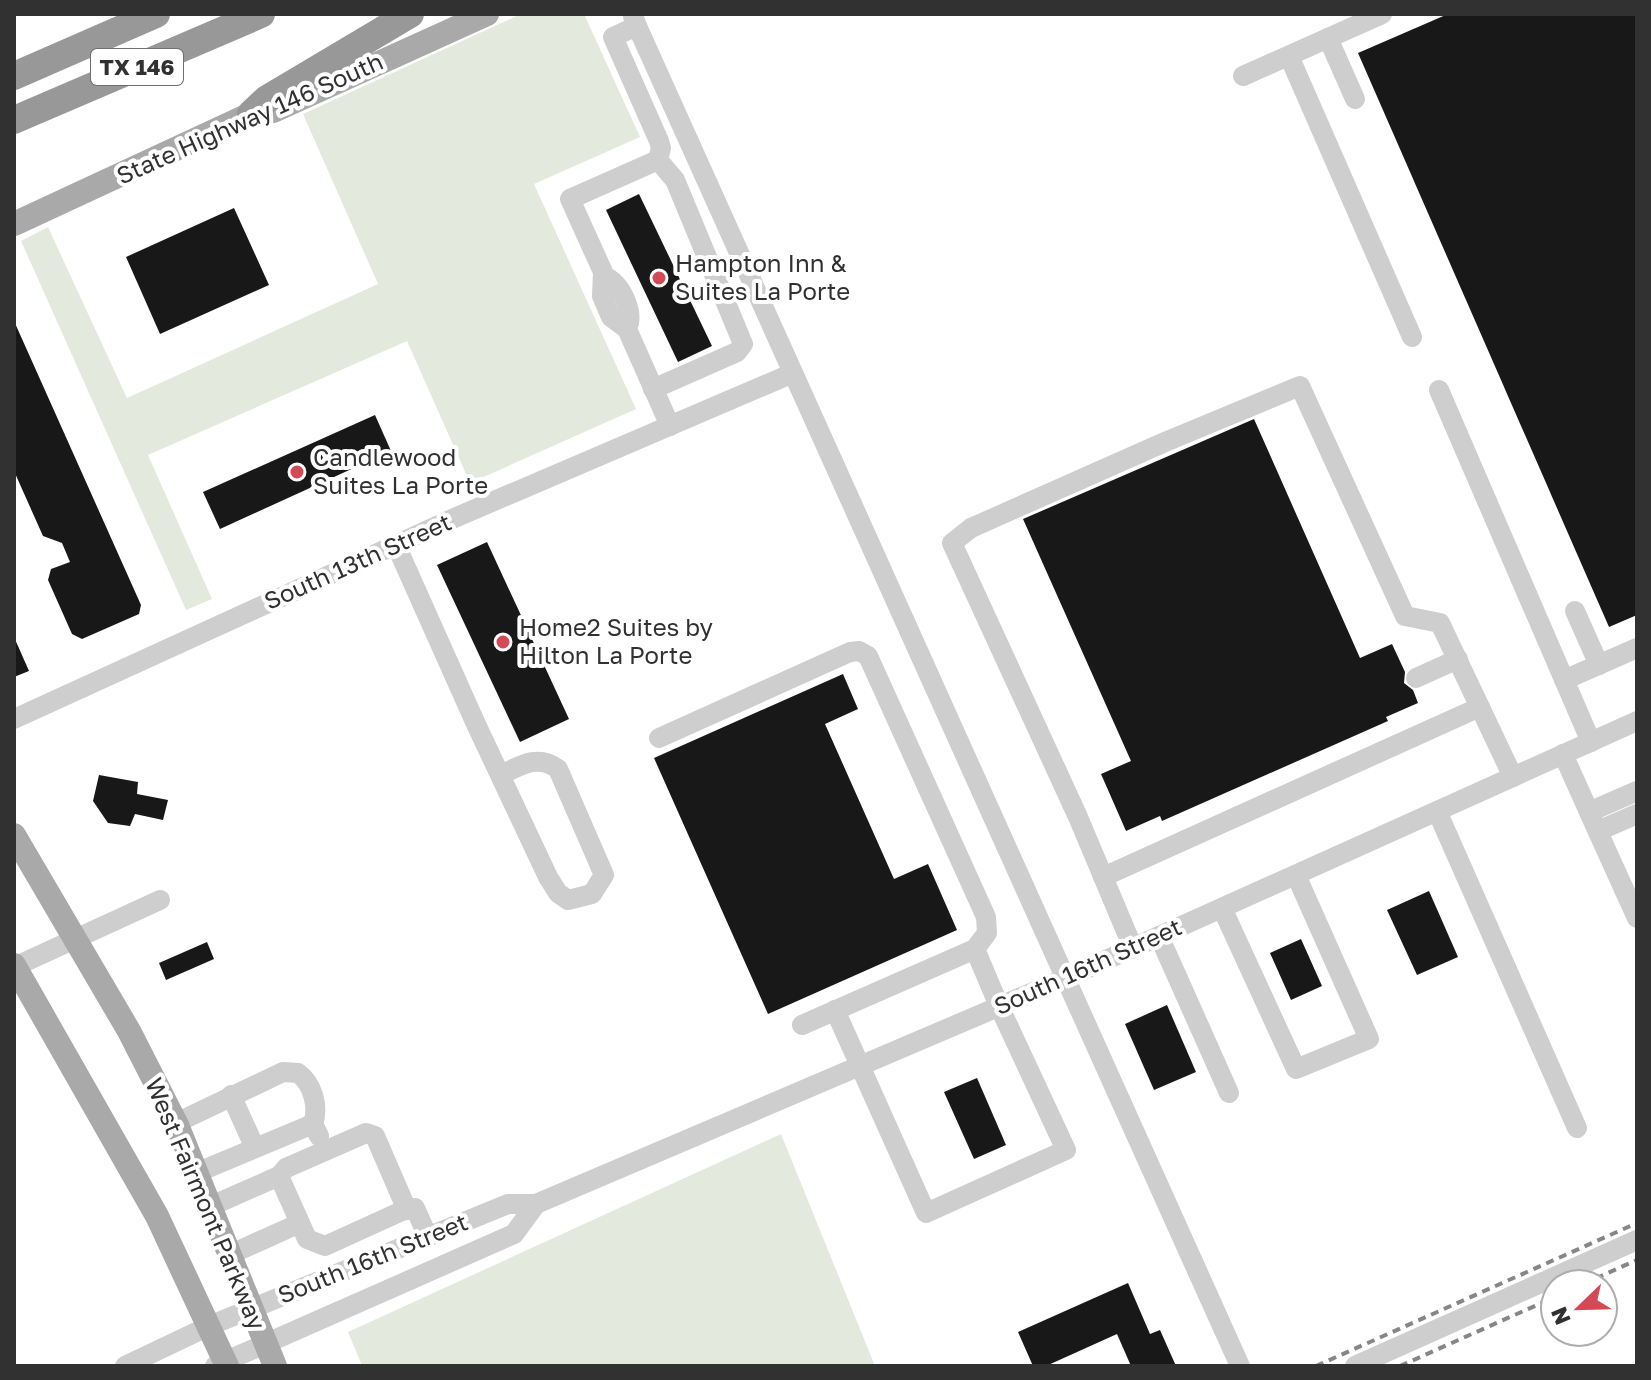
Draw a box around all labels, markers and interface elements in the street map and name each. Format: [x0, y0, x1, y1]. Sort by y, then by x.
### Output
street label: State Highway 146 South [112, 46, 387, 189]
road number: TX 146 [91, 49, 183, 85]
place label: Hampton Inn & Suites La Porte [675, 248, 850, 305]
marker: Hampton Inn & Suites La Porte [650, 269, 668, 287]
place label: Candlewood Suites La Porte [313, 442, 488, 499]
marker: Candlewood Suites La Porte [288, 463, 306, 481]
street label: South 13th Street [259, 506, 455, 615]
place label: Home2 Suites by Hilton La Porte [519, 612, 713, 669]
marker: Home2 Suites by Hilton La Porte [494, 633, 512, 651]
street label: South 16th Street [989, 911, 1186, 1020]
street label: West Fairmont Parkway [140, 1073, 273, 1334]
street label: South 16th Street [273, 1206, 472, 1309]
north arrow [1539, 1268, 1619, 1348]
text: N [1544, 1303, 1576, 1329]

